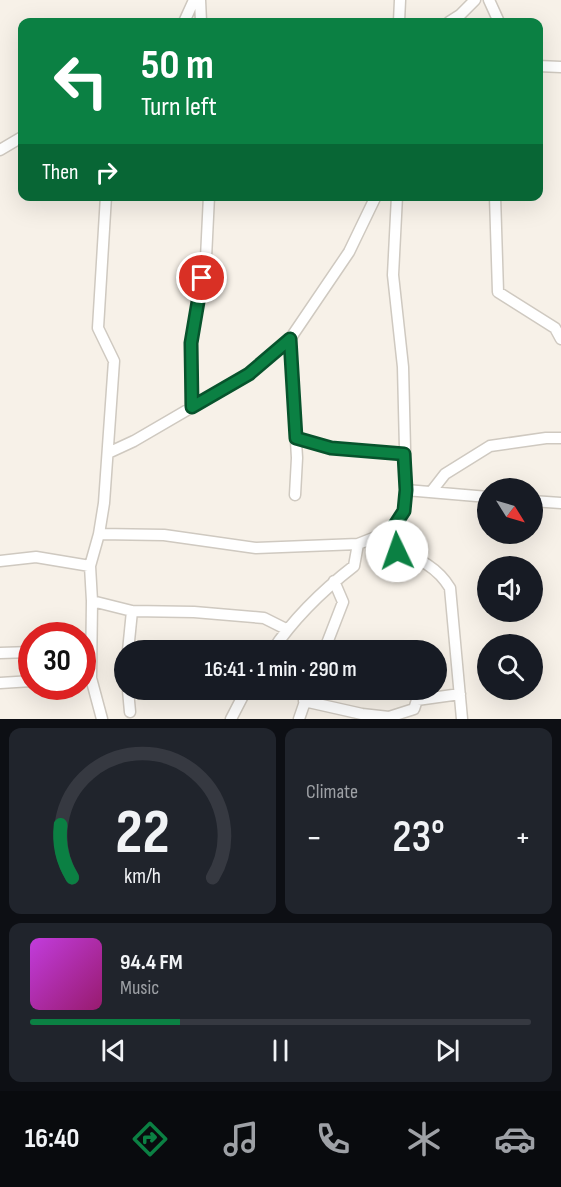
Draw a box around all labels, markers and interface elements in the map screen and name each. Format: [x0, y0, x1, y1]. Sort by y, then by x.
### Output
text: 50 m [141, 40, 214, 91]
icon: left [42, 42, 120, 120]
text: Turn left [141, 91, 217, 123]
icon: right [90, 156, 123, 189]
text: Then [42, 159, 78, 186]
pin [176, 252, 227, 303]
icon: arrive [185, 261, 218, 294]
north arrow [477, 478, 543, 544]
map controls [477, 478, 543, 700]
position arrow [365, 519, 429, 583]
button: sound [477, 556, 543, 622]
speed limit sign: 30 [18, 622, 96, 700]
button: search [477, 634, 543, 700]
text: 16:41 · 1 min · 290 m [204, 656, 357, 683]
text: Climate [306, 780, 358, 804]
text: 22 [115, 796, 170, 871]
text: 23° [392, 810, 445, 865]
text: − [306, 818, 322, 858]
text: + [515, 818, 531, 858]
text: km/h [124, 864, 161, 889]
text: 94.4 FM [120, 949, 183, 976]
text: Music [120, 976, 159, 1000]
icon: previous [97, 1034, 130, 1067]
icon: pause [264, 1034, 297, 1067]
icon: next [431, 1034, 464, 1067]
icon: directions [129, 1118, 171, 1160]
icon: music [220, 1118, 262, 1160]
icon: phone [312, 1118, 354, 1160]
icon: climate [403, 1118, 445, 1160]
icon: car [494, 1118, 536, 1160]
text: 16:40 [25, 1123, 79, 1155]

